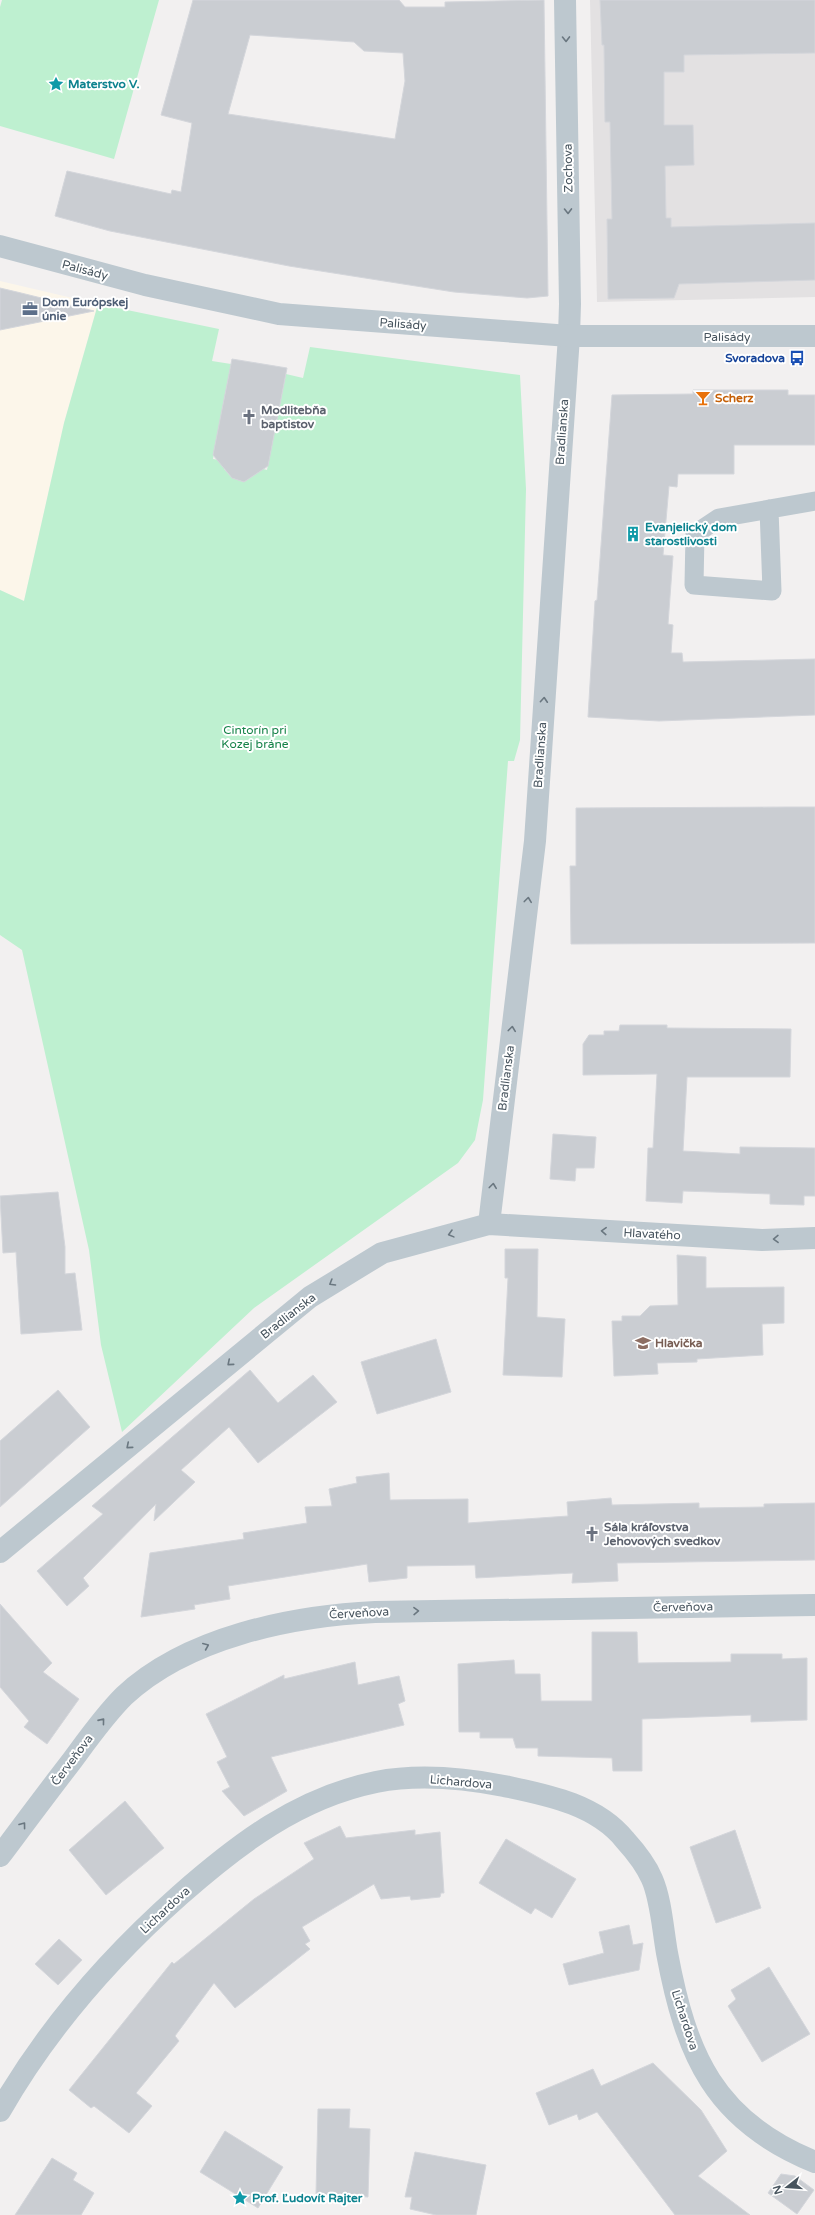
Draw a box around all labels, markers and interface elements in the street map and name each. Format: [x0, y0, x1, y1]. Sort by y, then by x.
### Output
one-way arrow [562, 36, 570, 42]
place icon: Materstvo V. [47, 75, 65, 93]
place label: Materstvo V. [68, 77, 140, 91]
street label: Zochova [561, 143, 575, 193]
one-way arrow [564, 208, 573, 214]
street label: Palisády [60, 257, 110, 283]
place label: Dom Európskej únie [42, 295, 128, 323]
office icon: Dom Európskej únie [21, 300, 39, 318]
street label: Palisády [379, 315, 427, 333]
street label: Palisády [704, 330, 751, 344]
bus stop icon: Svoradova [788, 349, 806, 367]
place label: Svoradova [725, 351, 785, 365]
bar icon: Scherz [694, 389, 712, 407]
place label: Scherz [715, 391, 753, 405]
street label: Bradlianska [553, 399, 571, 465]
place label: Modlitebňa baptistov [261, 403, 326, 432]
church icon: Modlitebňa baptistov [240, 408, 258, 426]
place label: Evanjelický dom starostlivosti [645, 520, 737, 548]
building icon: Evanjelický dom starostlivosti [624, 525, 642, 543]
one-way arrow [540, 697, 549, 703]
street label: Bradlianska [531, 722, 549, 788]
park label: Cintorín pri Kozej bráne [221, 723, 289, 751]
one-way arrow [523, 897, 532, 903]
one-way arrow [507, 1026, 516, 1032]
street label: Bradlianska [495, 1044, 517, 1112]
one-way arrow [488, 1183, 497, 1189]
one-way arrow [601, 1226, 607, 1235]
street label: Hlavatého [623, 1226, 681, 1242]
one-way arrow [448, 1230, 454, 1238]
one-way arrow [773, 1235, 779, 1244]
one-way arrow [329, 1279, 336, 1286]
street label: Bradlianska [258, 1290, 318, 1342]
school or university icon: Hlavička [634, 1334, 652, 1352]
place label: Hlavička [655, 1336, 703, 1350]
one-way arrow [227, 1358, 234, 1365]
one-way arrow [127, 1441, 134, 1448]
place label: Sála kráľovstva Jehovových svedkov [603, 1520, 721, 1549]
church icon: Sála kráľovstva Jehovových svedkov [583, 1525, 601, 1543]
street label: Červeňova [653, 1599, 713, 1615]
street label: Červeňova [329, 1604, 389, 1622]
one-way arrow [413, 1607, 419, 1615]
one-way arrow [203, 1643, 210, 1651]
one-way arrow [97, 1718, 104, 1726]
street label: Červeňova [48, 1732, 96, 1788]
street label: Lichardova [429, 1772, 493, 1792]
one-way arrow [19, 1822, 26, 1829]
street label: Lichardova [137, 1884, 193, 1936]
street label: Lichardova [669, 1988, 701, 2052]
north arrow [767, 2167, 807, 2207]
text: N [770, 2184, 785, 2196]
place icon: Prof. Ľudovít Rajter [231, 2189, 249, 2207]
place label: Prof. Ľudovít Rajter [252, 2191, 363, 2206]

